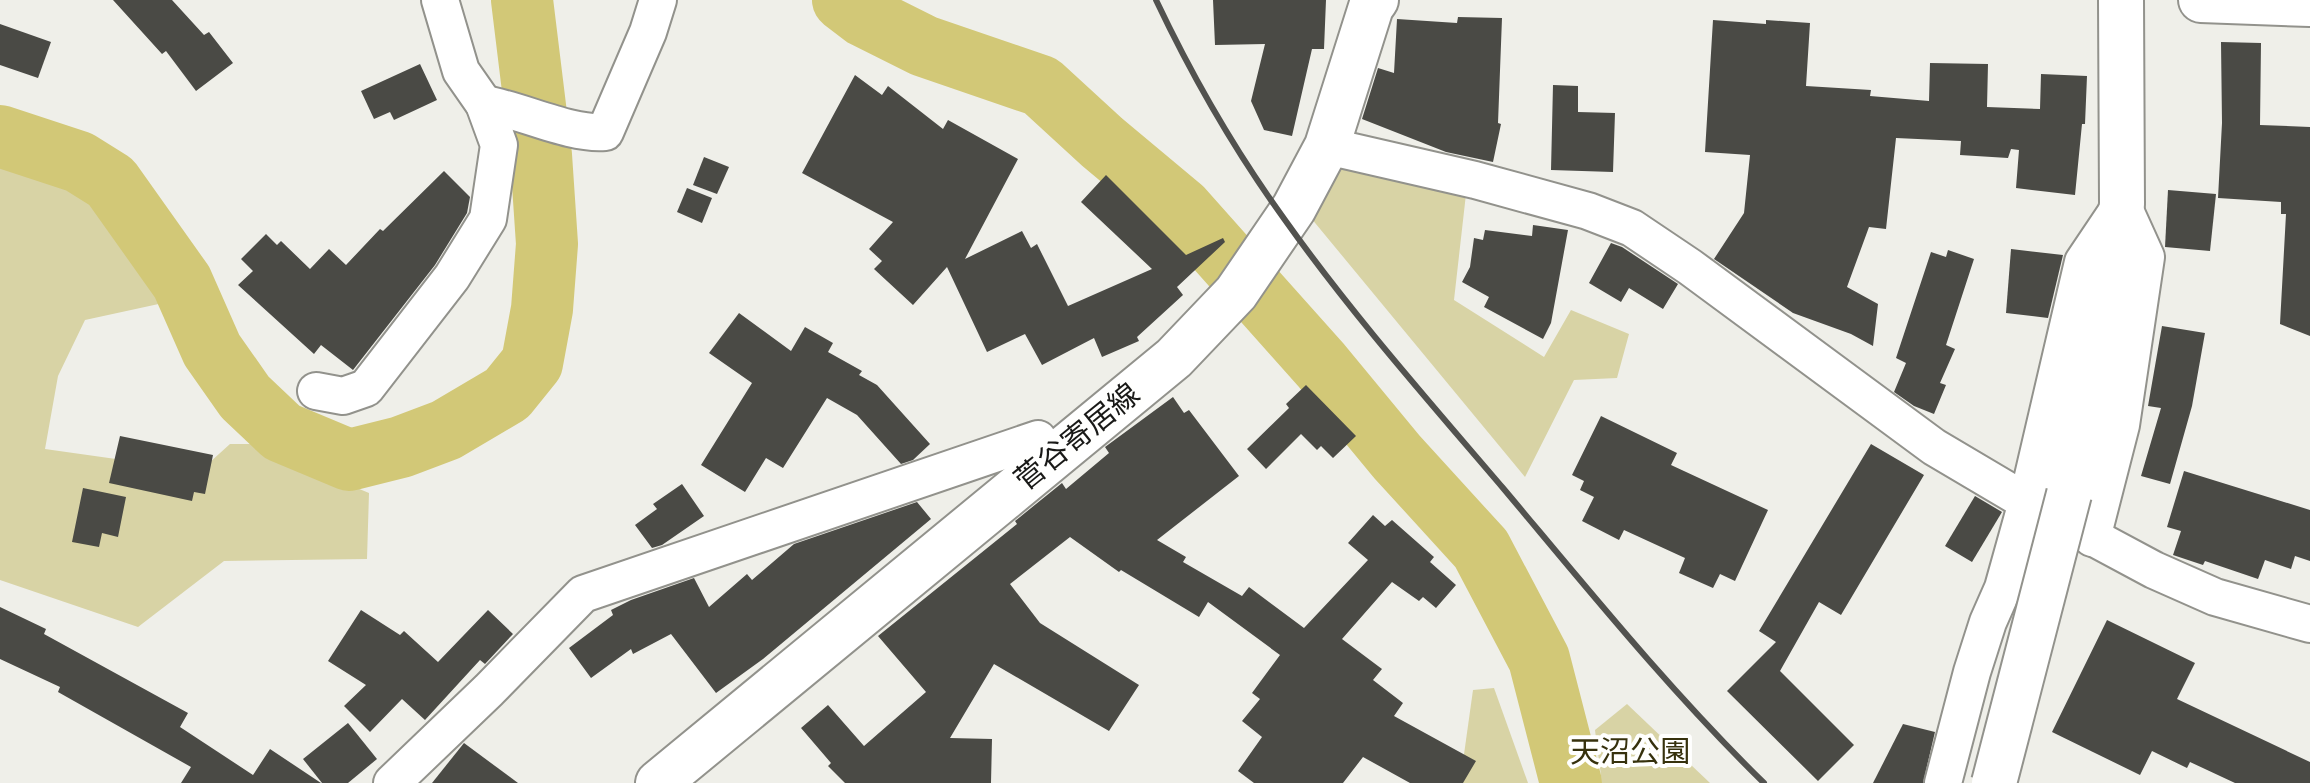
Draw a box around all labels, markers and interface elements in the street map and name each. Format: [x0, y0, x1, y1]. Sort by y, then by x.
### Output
street label: 菅谷寄居線 [1007, 376, 1147, 499]
park label: 天沼公園 [1570, 734, 1690, 771]

